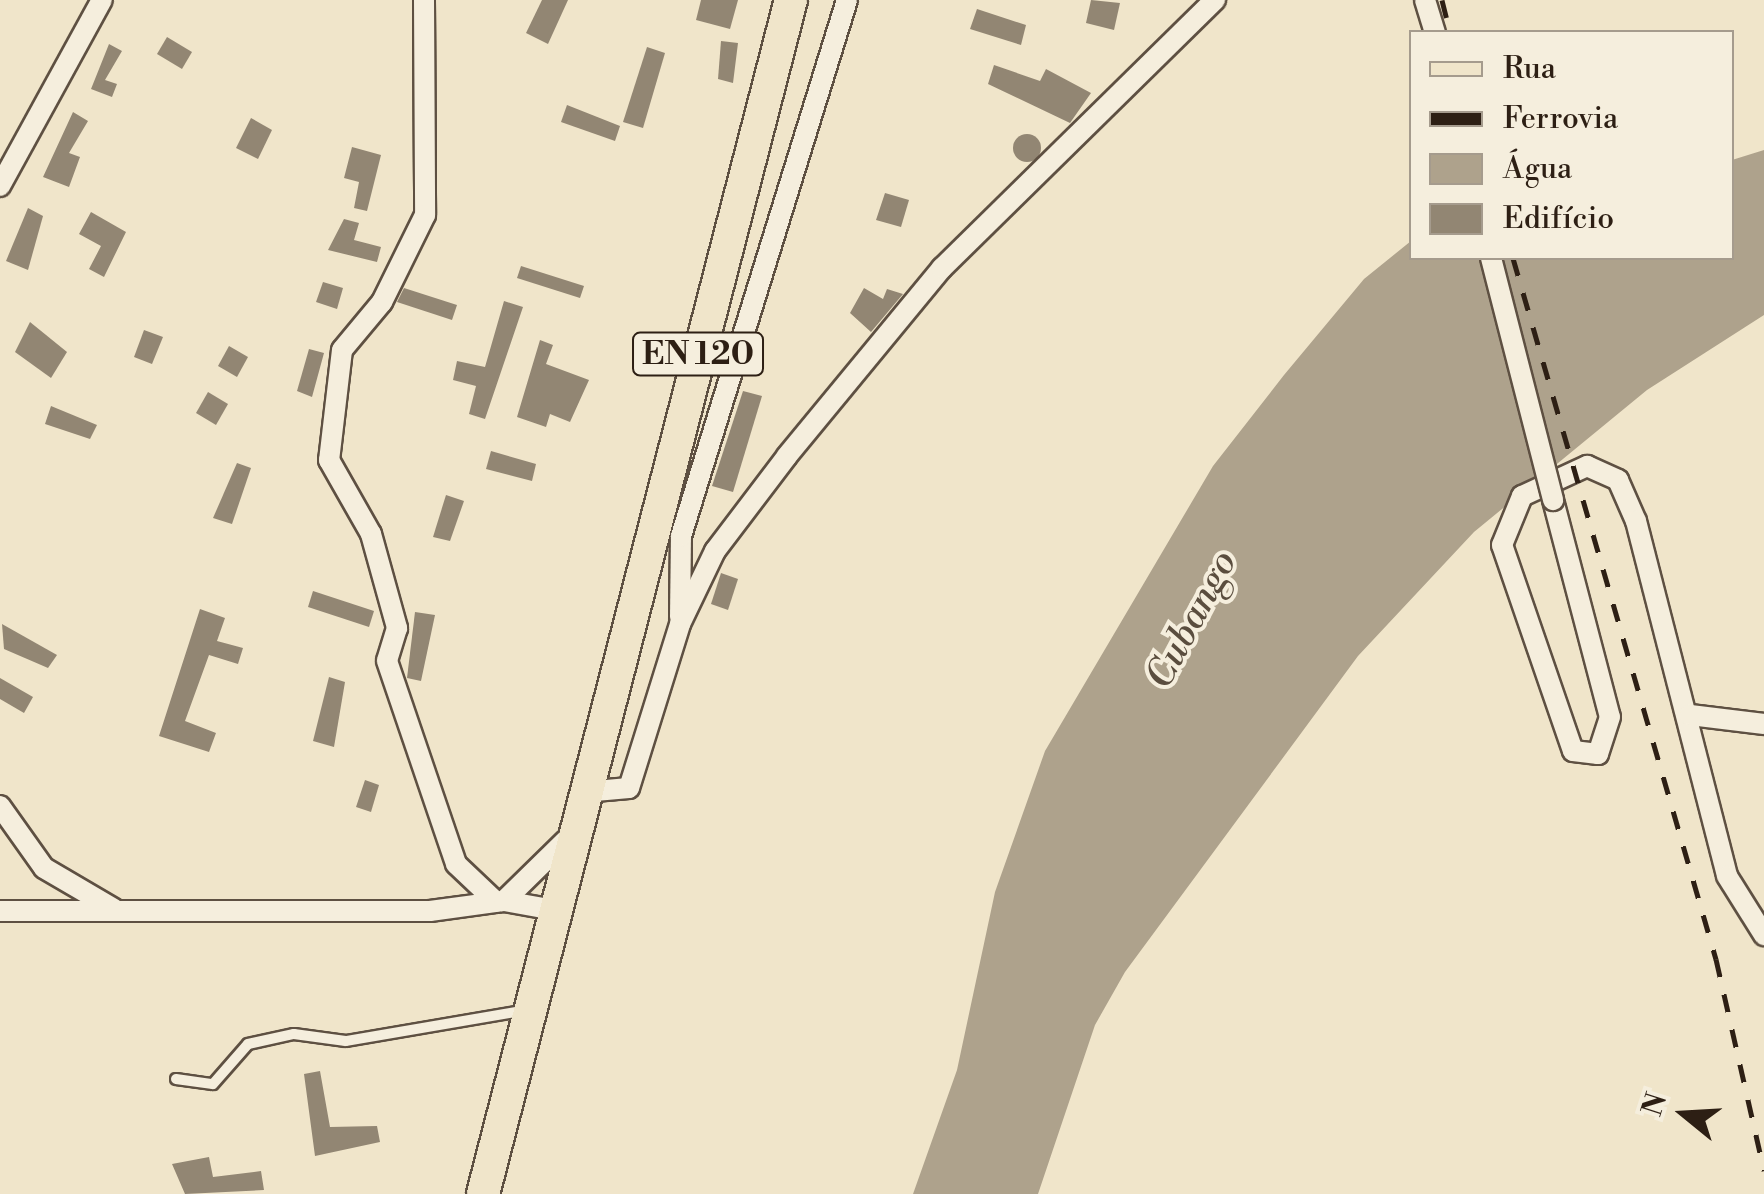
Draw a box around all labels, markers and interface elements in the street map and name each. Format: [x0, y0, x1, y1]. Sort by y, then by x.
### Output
legend [1409, 30, 1734, 260]
text: Rua [1503, 50, 1556, 88]
text: Ferrovia [1503, 100, 1618, 138]
text: Água [1503, 150, 1572, 188]
text: Edifício [1503, 200, 1614, 238]
road number: EN 120 [630, 327, 766, 381]
water label: Cubango [1137, 543, 1247, 697]
north arrow [1634, 1064, 1734, 1164]
text: N [1635, 1089, 1675, 1121]

